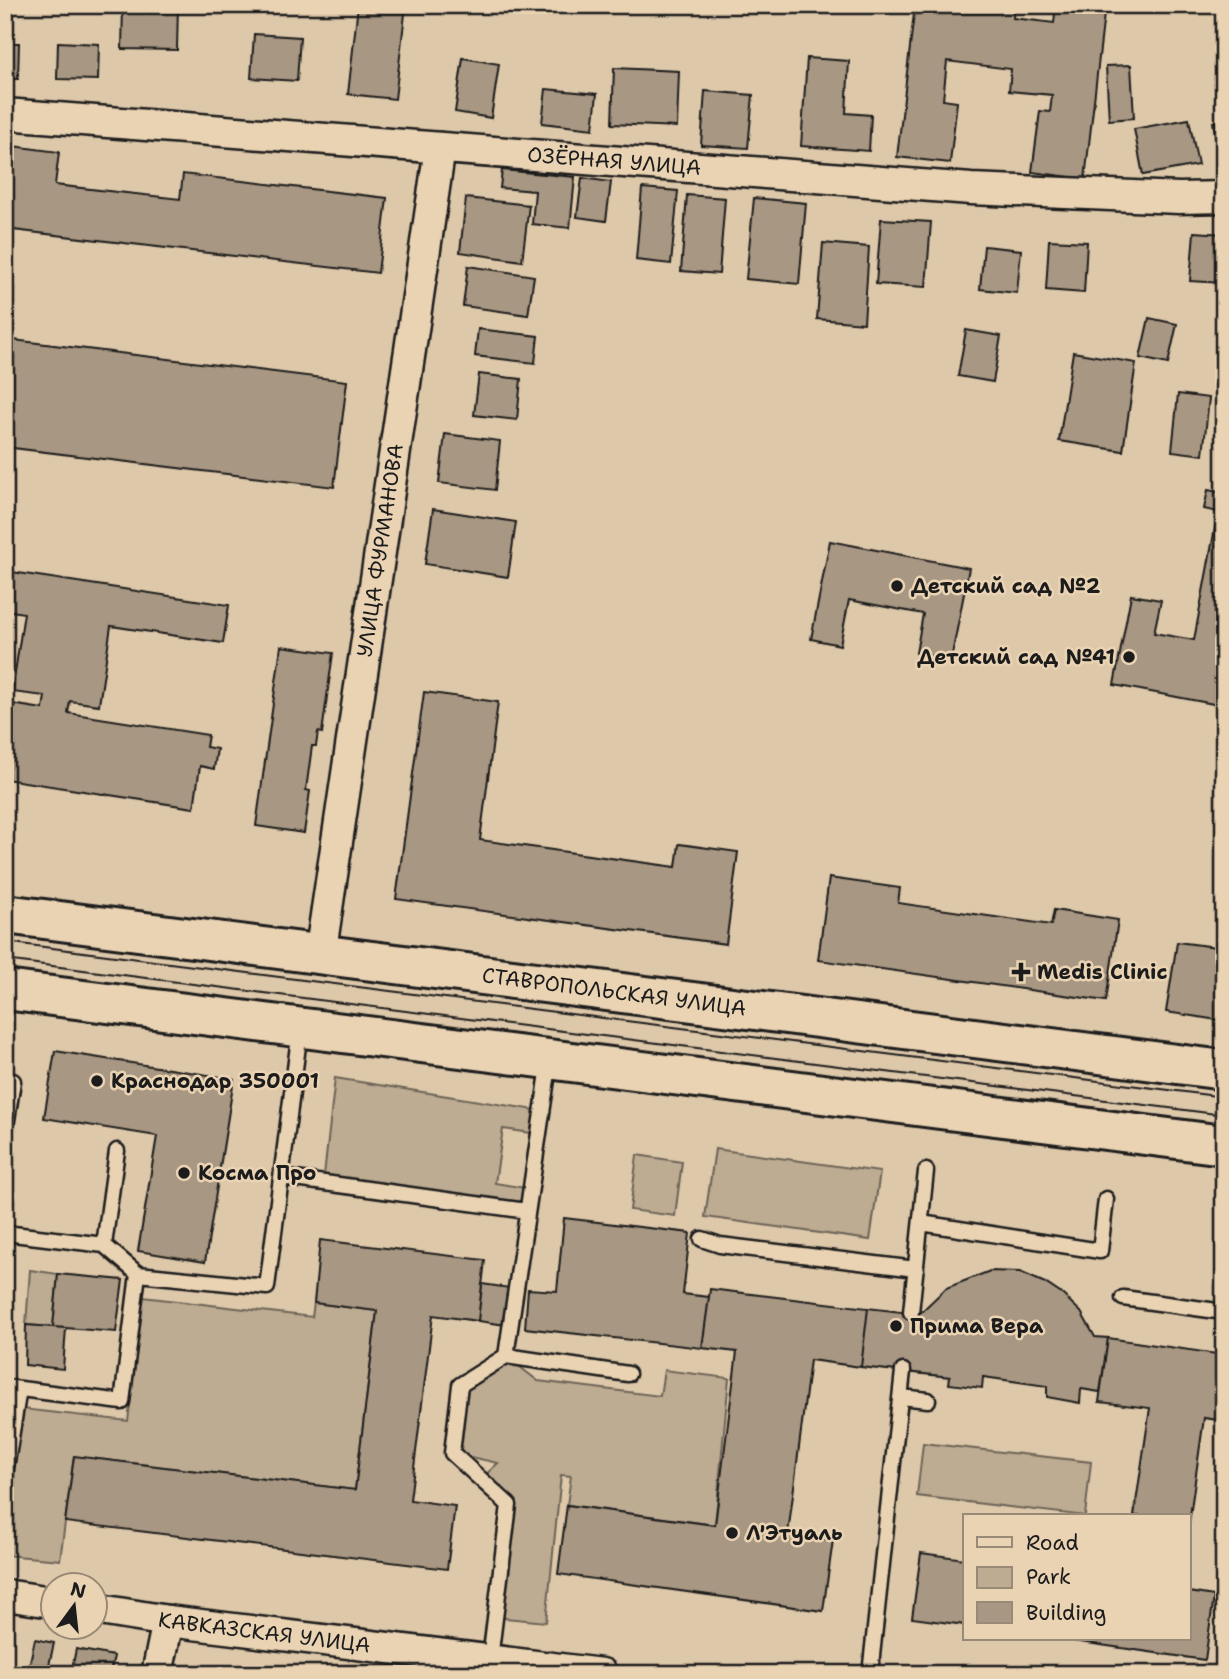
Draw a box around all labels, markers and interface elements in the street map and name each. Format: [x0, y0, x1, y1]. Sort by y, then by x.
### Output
street label: ОЗЁРНАЯ УЛИЦА [526, 141, 702, 182]
street label: УЛИЦА ФУРМАНОВА [351, 442, 410, 659]
place label: Детский сад №2 [911, 572, 1101, 600]
marker: Детский сад №2 [889, 578, 905, 594]
place label: Детский сад №41 [917, 643, 1115, 671]
marker: Детский сад №41 [1121, 649, 1137, 665]
place label: Medis Clinic [1037, 958, 1168, 986]
street label: СТАВРОПОЛЬСКАЯ УЛИЦА [480, 961, 748, 1023]
marker: Medis Clinic [1011, 962, 1031, 982]
place label: Краснодар 350001 [111, 1067, 319, 1095]
marker: Краснодар 350001 [89, 1073, 105, 1089]
place label: Косма Про [198, 1159, 317, 1187]
marker: Косма Про [176, 1165, 192, 1181]
place label: Прима Вера [910, 1312, 1044, 1340]
marker: Прима Вера [888, 1318, 904, 1334]
legend [963, 1514, 1190, 1640]
place label: Л'Этуаль [746, 1519, 843, 1547]
marker: Л'Этуаль [724, 1525, 740, 1541]
text: Road [1026, 1529, 1079, 1557]
text: Park [1026, 1563, 1071, 1591]
north arrow [38, 1570, 108, 1640]
text: N [68, 1576, 89, 1604]
text: Building [1026, 1599, 1106, 1627]
street label: КАВКАЗСКАЯ УЛИЦА [156, 1606, 372, 1660]

